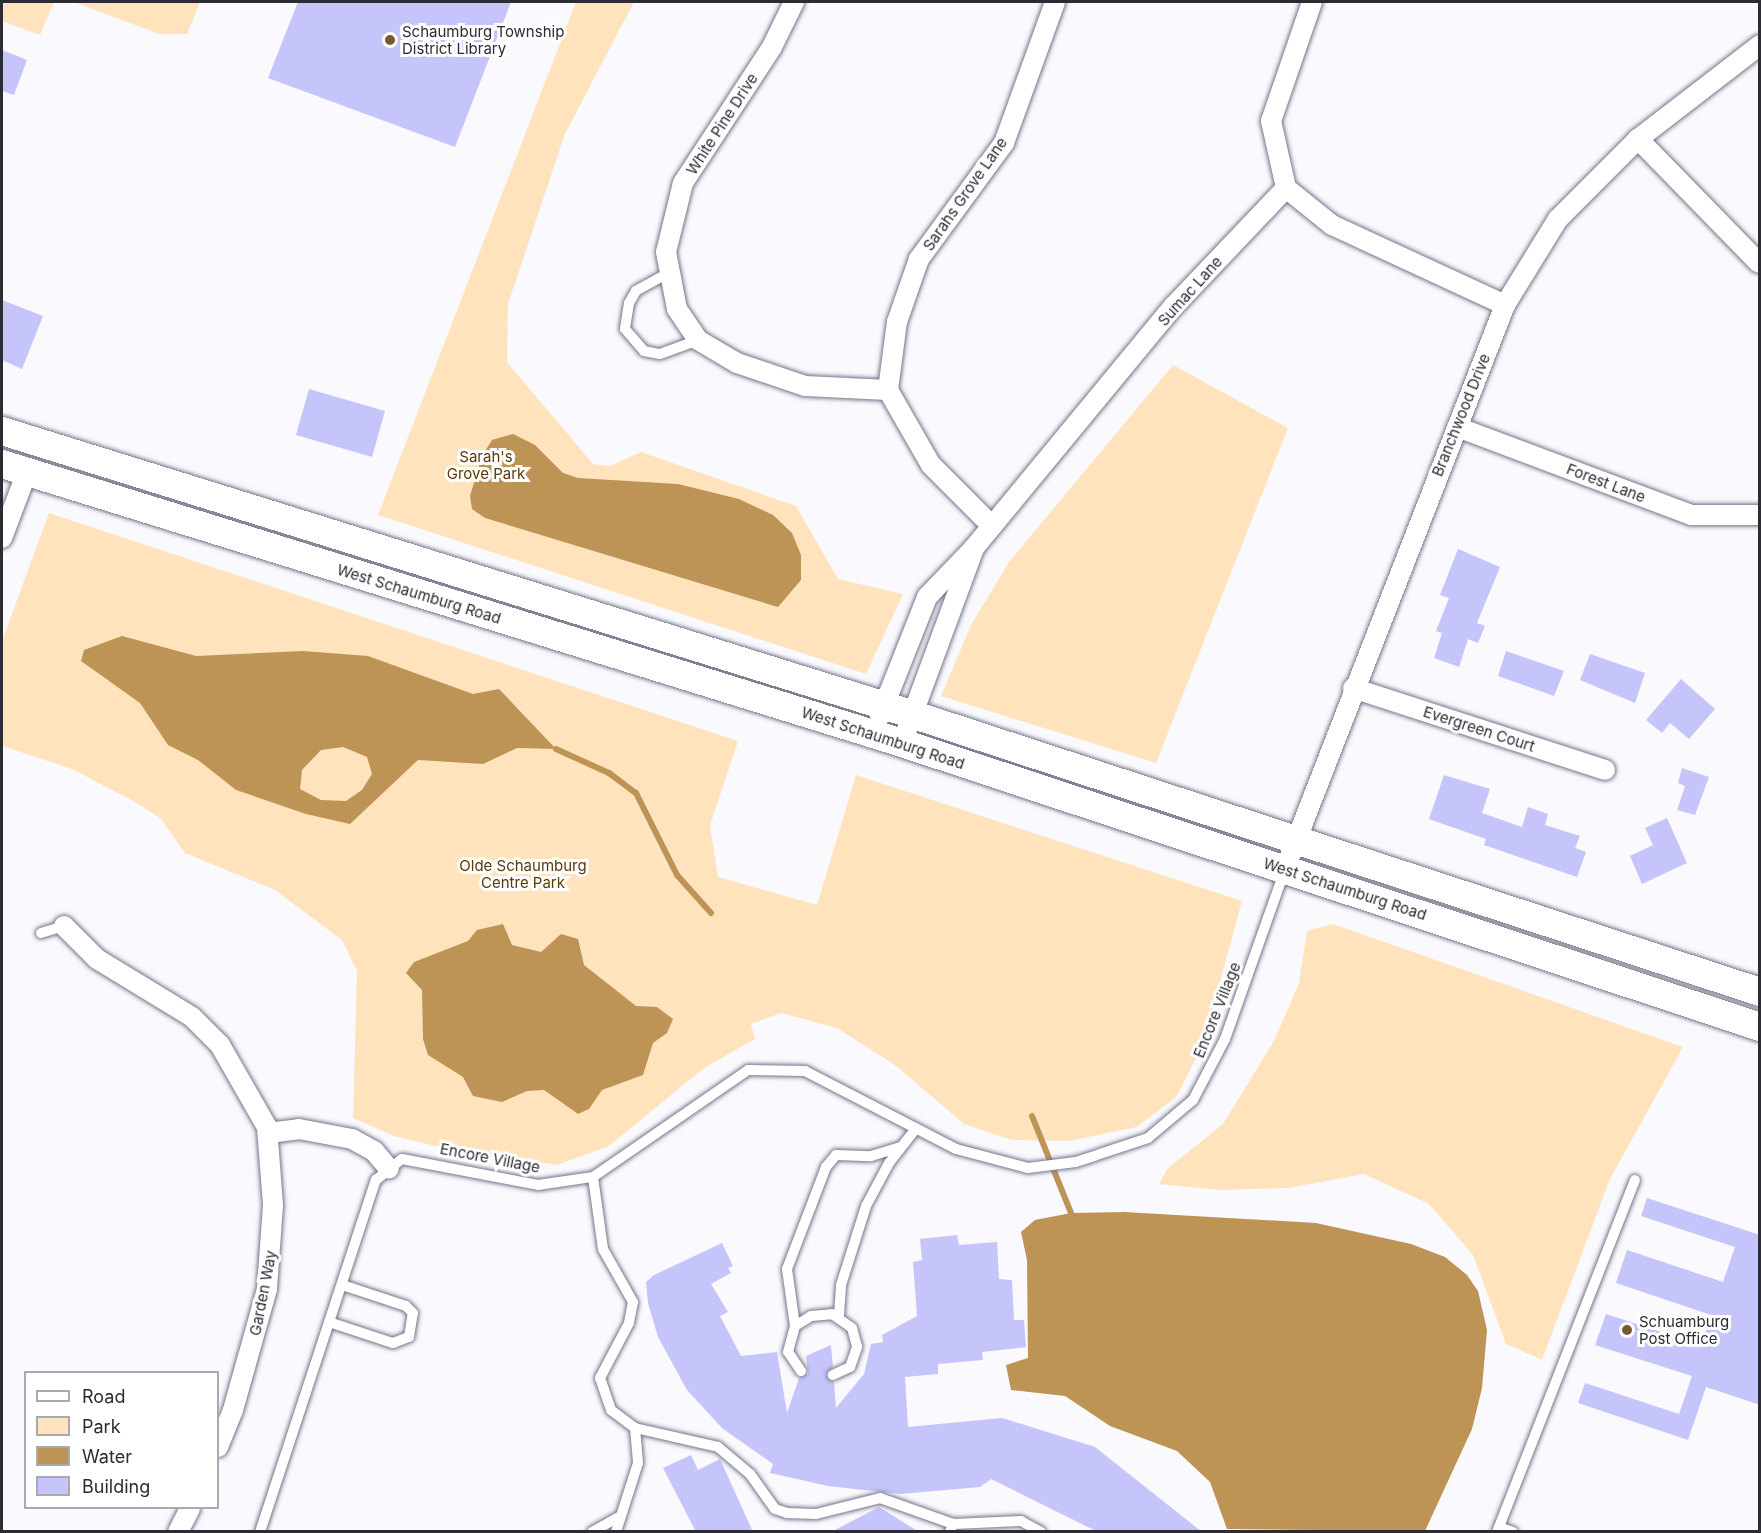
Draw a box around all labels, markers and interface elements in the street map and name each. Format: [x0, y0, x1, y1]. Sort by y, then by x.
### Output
place label: Schaumburg Township District Library [402, 22, 564, 57]
marker: Schaumburg Township District Library [383, 33, 397, 47]
street label: White Pine Drive [683, 70, 761, 178]
street label: Sarahs Grove Lane [919, 134, 1011, 254]
street label: Sumac Lane [1154, 253, 1226, 329]
street label: Branchwood Drive [1428, 351, 1494, 479]
park label: Sarah's Grove Park [447, 447, 525, 482]
street label: Forest Lane [1564, 460, 1648, 506]
street label: West Schaumburg Road [335, 560, 503, 628]
street label: West Schaumburg Road [799, 703, 967, 773]
street label: Evergreen Court [1421, 703, 1537, 755]
street label: West Schaumburg Road [1261, 854, 1429, 924]
park label: Olde Schaumburg Centre Park [459, 856, 587, 891]
street label: Encore Village [1190, 960, 1244, 1060]
street label: Encore Village [439, 1139, 541, 1177]
street label: Garden Way [246, 1249, 280, 1337]
place label: Schuamburg Post Office [1639, 1312, 1729, 1347]
marker: Schuamburg Post Office [1620, 1323, 1634, 1337]
legend [24, 1371, 219, 1509]
text: Road [82, 1386, 125, 1407]
text: Park [82, 1416, 121, 1437]
text: Water [82, 1446, 132, 1467]
text: Building [82, 1476, 150, 1497]

